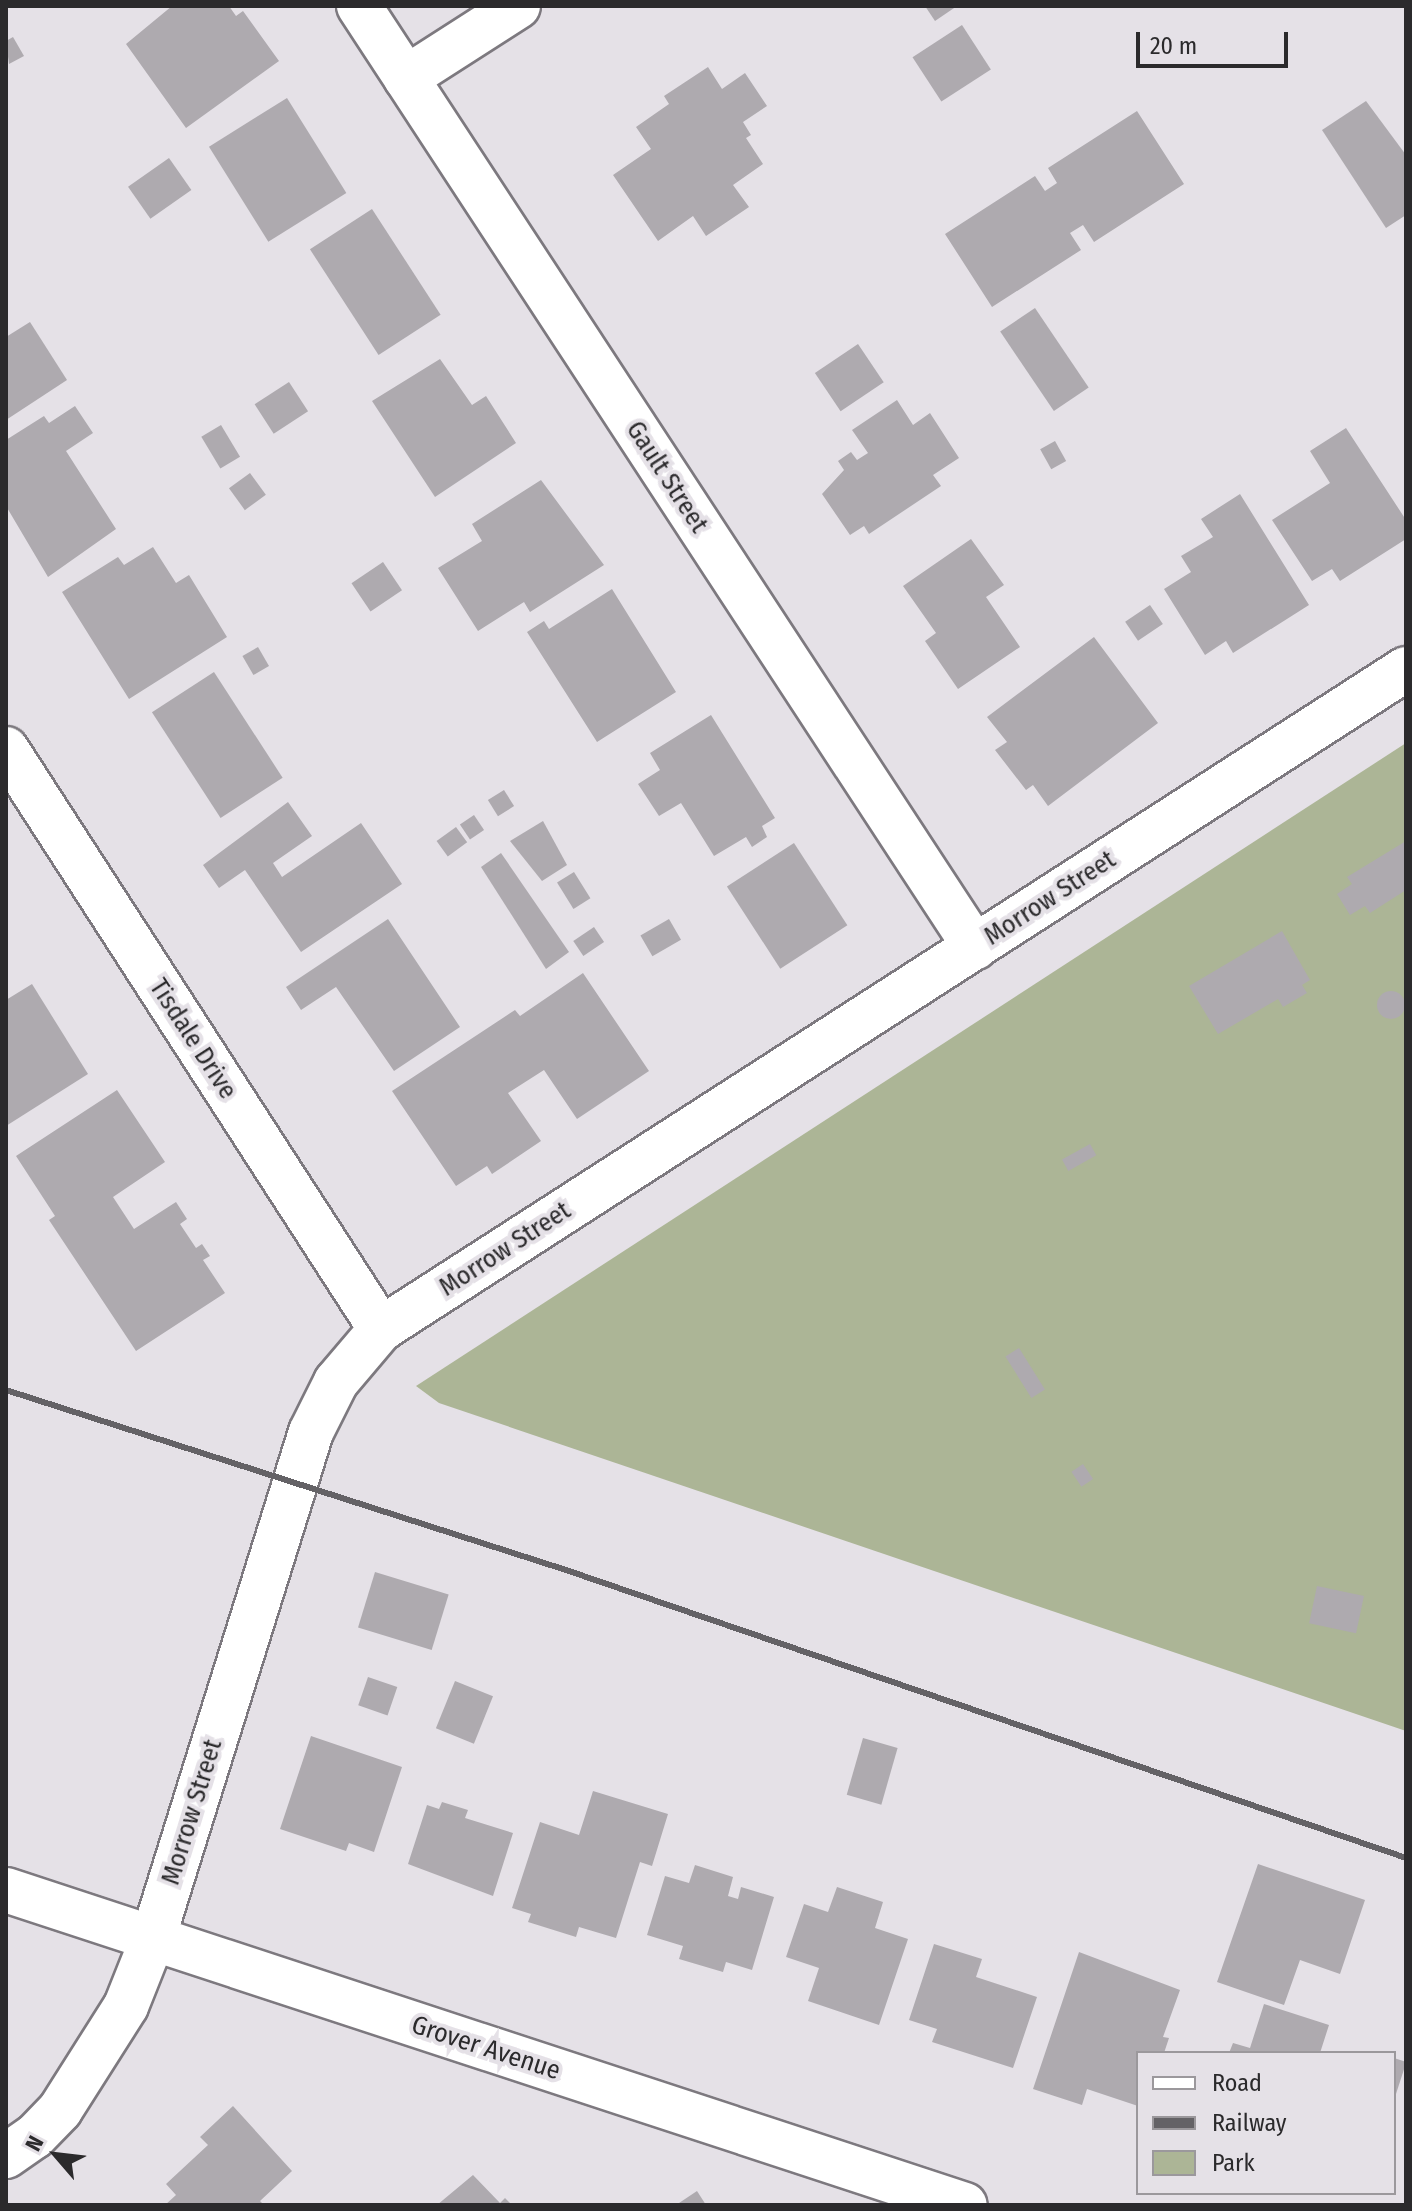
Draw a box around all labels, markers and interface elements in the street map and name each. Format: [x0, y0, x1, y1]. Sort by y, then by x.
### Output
scale bar [1140, 16, 1292, 66]
text: 20 m [1150, 32, 1197, 60]
street label: Gault Street [619, 415, 715, 539]
street label: Morrow Street [978, 844, 1122, 952]
street label: Tisdale Drive [143, 973, 243, 1105]
street label: Morrow Street [433, 1195, 577, 1303]
street label: Morrow Street [155, 1736, 229, 1888]
street label: Grover Avenue [408, 2009, 564, 2087]
legend [1136, 2051, 1396, 2195]
text: Road [1212, 2069, 1262, 2097]
text: Railway [1212, 2109, 1287, 2137]
north arrow [16, 2115, 96, 2195]
text: N [19, 2131, 49, 2156]
text: Park [1212, 2149, 1255, 2177]

